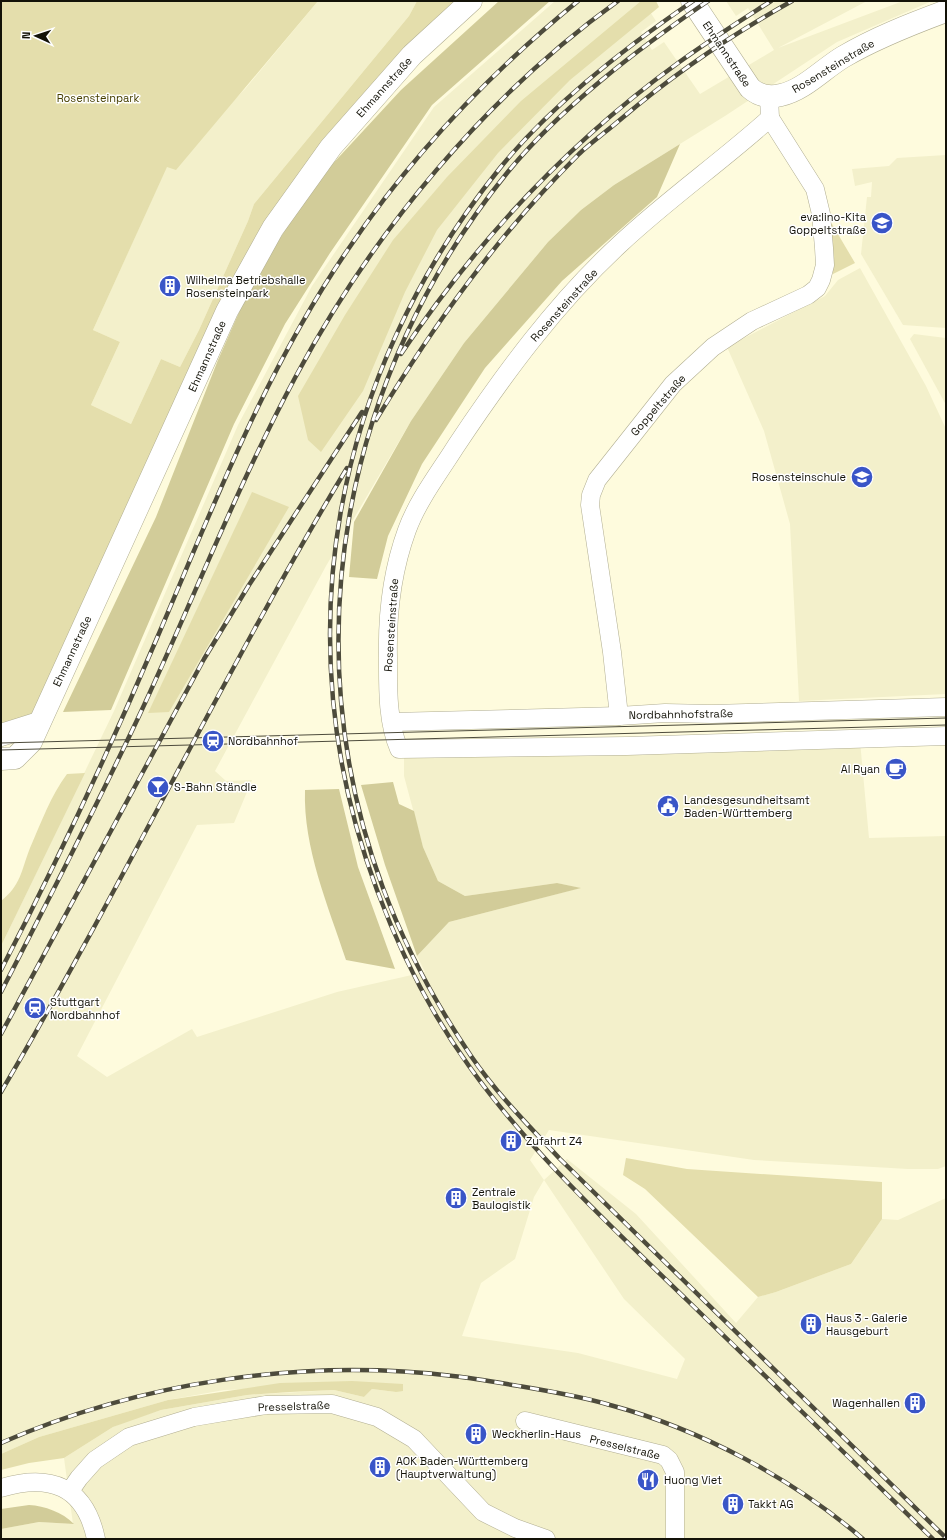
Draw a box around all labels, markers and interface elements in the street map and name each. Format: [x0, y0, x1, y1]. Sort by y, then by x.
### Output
north arrow [16, 16, 56, 56]
street label: Ehmannstraße [700, 18, 754, 90]
text: N [19, 31, 33, 40]
street label: Rosensteinstraße [789, 36, 877, 96]
street label: Ehmannstraße [353, 54, 415, 120]
park label: Rosensteinpark [57, 91, 139, 105]
place label: eva:lino-Kita Goppeltstraße [789, 210, 867, 237]
school or university icon: eva:lino-Kita Goppeltstraße [869, 210, 895, 236]
street label: Rosensteinstraße [527, 265, 601, 345]
building icon: Wilhelma Betriebshalle Rosensteinpark [157, 273, 183, 299]
place label: Wilhelma Betriebshalle Rosensteinpark [186, 273, 305, 300]
street label: Ehmannstraße [185, 318, 229, 394]
street label: Goppeltstraße [627, 371, 689, 439]
school or university icon: Rosensteinschule [849, 464, 875, 490]
place label: Rosensteinschule [752, 470, 846, 484]
street label: Rosensteinstraße [381, 578, 401, 672]
street label: Ehmannstraße [49, 613, 95, 689]
street label: Nordbahnhofstraße [629, 706, 733, 722]
station icon: Nordbahnhof [200, 728, 226, 754]
place label: Nordbahnhof [228, 734, 298, 748]
cafe icon: Al Ryan [883, 756, 909, 782]
place label: Al Ryan [841, 762, 880, 776]
bar icon: S-Bahn Ständle [145, 774, 171, 800]
place label: S-Bahn Ständle [174, 780, 257, 794]
public building icon: Landesgesundheitsamt Baden-Württemberg [655, 793, 681, 819]
place label: Landesgesundheitsamt Baden-Württemberg [684, 793, 810, 820]
station icon: Stuttgart Nordbahnhof [22, 995, 48, 1021]
place label: Stuttgart Nordbahnhof [50, 995, 120, 1022]
building icon: Zufahrt Z4 [498, 1128, 524, 1154]
place label: Zufahrt Z4 [526, 1134, 582, 1148]
building icon: Zentrale Baulogistik [443, 1185, 469, 1211]
place label: Zentrale Baulogistik [472, 1185, 531, 1212]
building icon: Haus 3 - Galerie Hausgeburt [798, 1311, 824, 1337]
place label: Haus 3 - Galerie Hausgeburt [826, 1311, 908, 1338]
building icon: Wagenhallen [902, 1390, 928, 1416]
place label: Wagenhallen [832, 1396, 900, 1410]
street label: Presselstraße [258, 1398, 330, 1414]
building icon: Weckherlin-Haus [463, 1421, 489, 1447]
place label: Weckherlin-Haus [492, 1427, 581, 1441]
street label: Presselstraße [588, 1431, 662, 1463]
building icon: AOK Baden-Württemberg (Hauptverwaltung) [367, 1454, 393, 1480]
place label: AOK Baden-Württemberg (Hauptverwaltung) [396, 1454, 528, 1481]
restaurant icon: Huong Viet [635, 1467, 661, 1493]
place label: Huong Viet [664, 1473, 722, 1487]
building icon: Takkt AG [720, 1491, 746, 1517]
place label: Takkt AG [748, 1497, 794, 1511]

